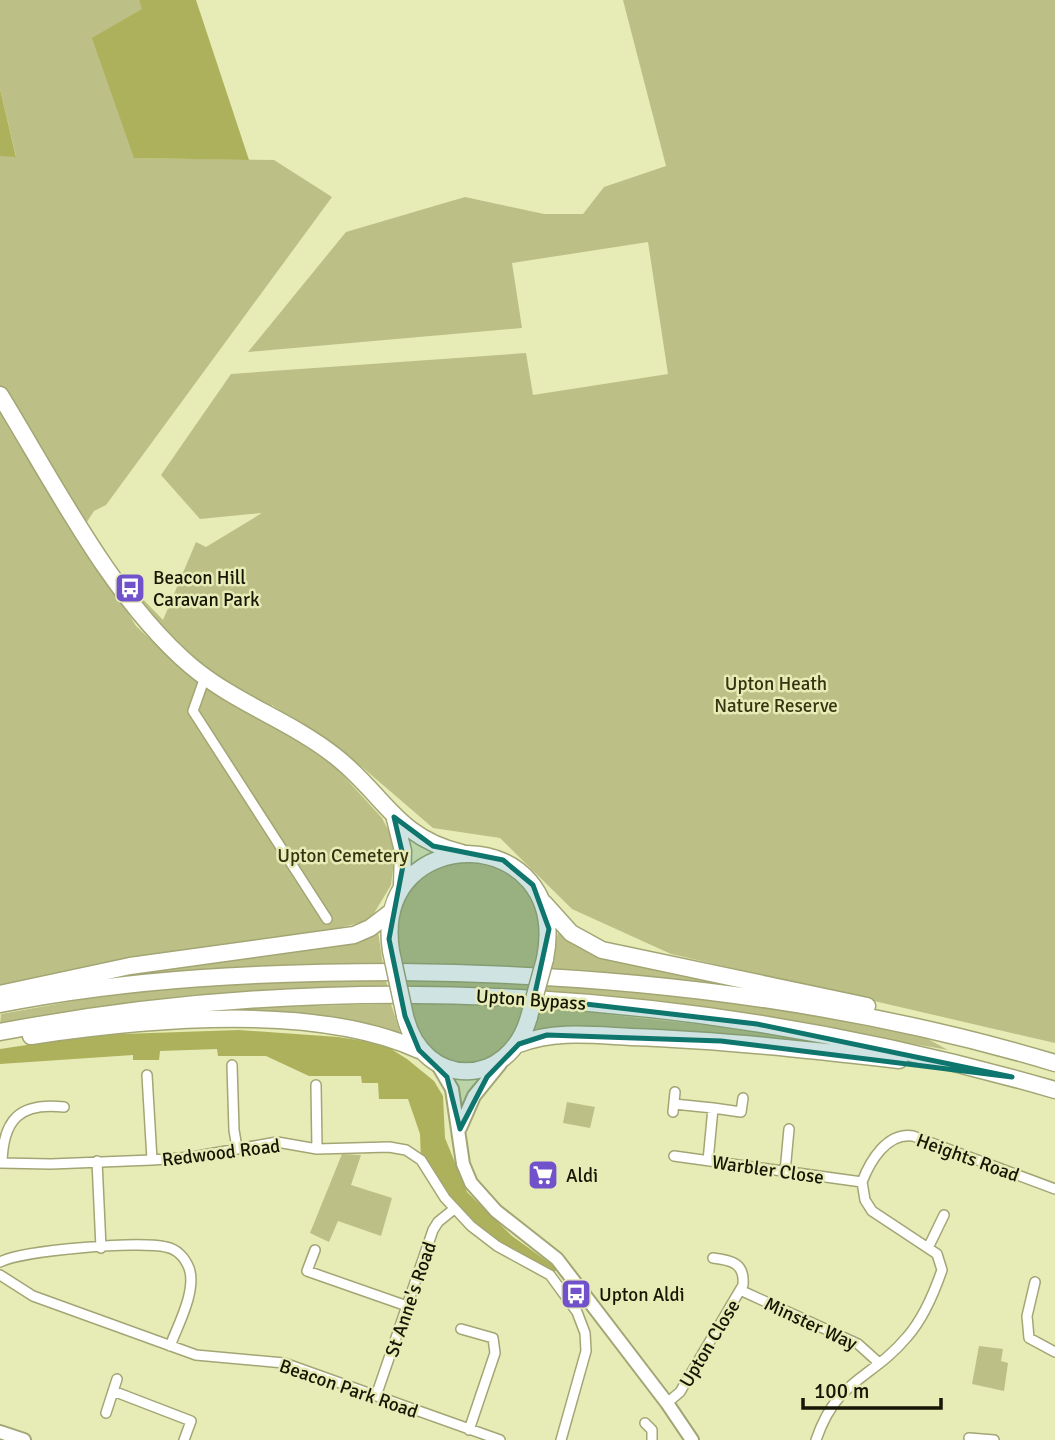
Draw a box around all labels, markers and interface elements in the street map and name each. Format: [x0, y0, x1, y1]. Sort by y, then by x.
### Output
place label: Beacon Hill Caravan Park [153, 566, 260, 612]
bus stop icon: Beacon Hill Caravan Park [113, 571, 147, 605]
park label: Upton Heath Nature Reserve [714, 672, 838, 718]
park label: Upton Cemetery [277, 844, 409, 868]
street label: Upton Bypass [475, 984, 587, 1016]
street label: Heights Road [913, 1128, 1022, 1188]
street label: Redwood Road [161, 1134, 282, 1172]
street label: Warbler Close [710, 1150, 825, 1190]
supermarket icon: Aldi [526, 1158, 560, 1192]
place label: Aldi [566, 1164, 598, 1188]
street label: St Anne's Road [380, 1239, 442, 1360]
bus stop icon: Upton Aldi [559, 1277, 593, 1311]
place label: Upton Aldi [599, 1283, 685, 1307]
street label: Minster Way [760, 1292, 861, 1356]
street label: Upton Close [674, 1295, 745, 1392]
street label: Beacon Park Road [276, 1354, 421, 1424]
scale bar [803, 1366, 941, 1410]
text: 100 m [814, 1378, 869, 1404]

